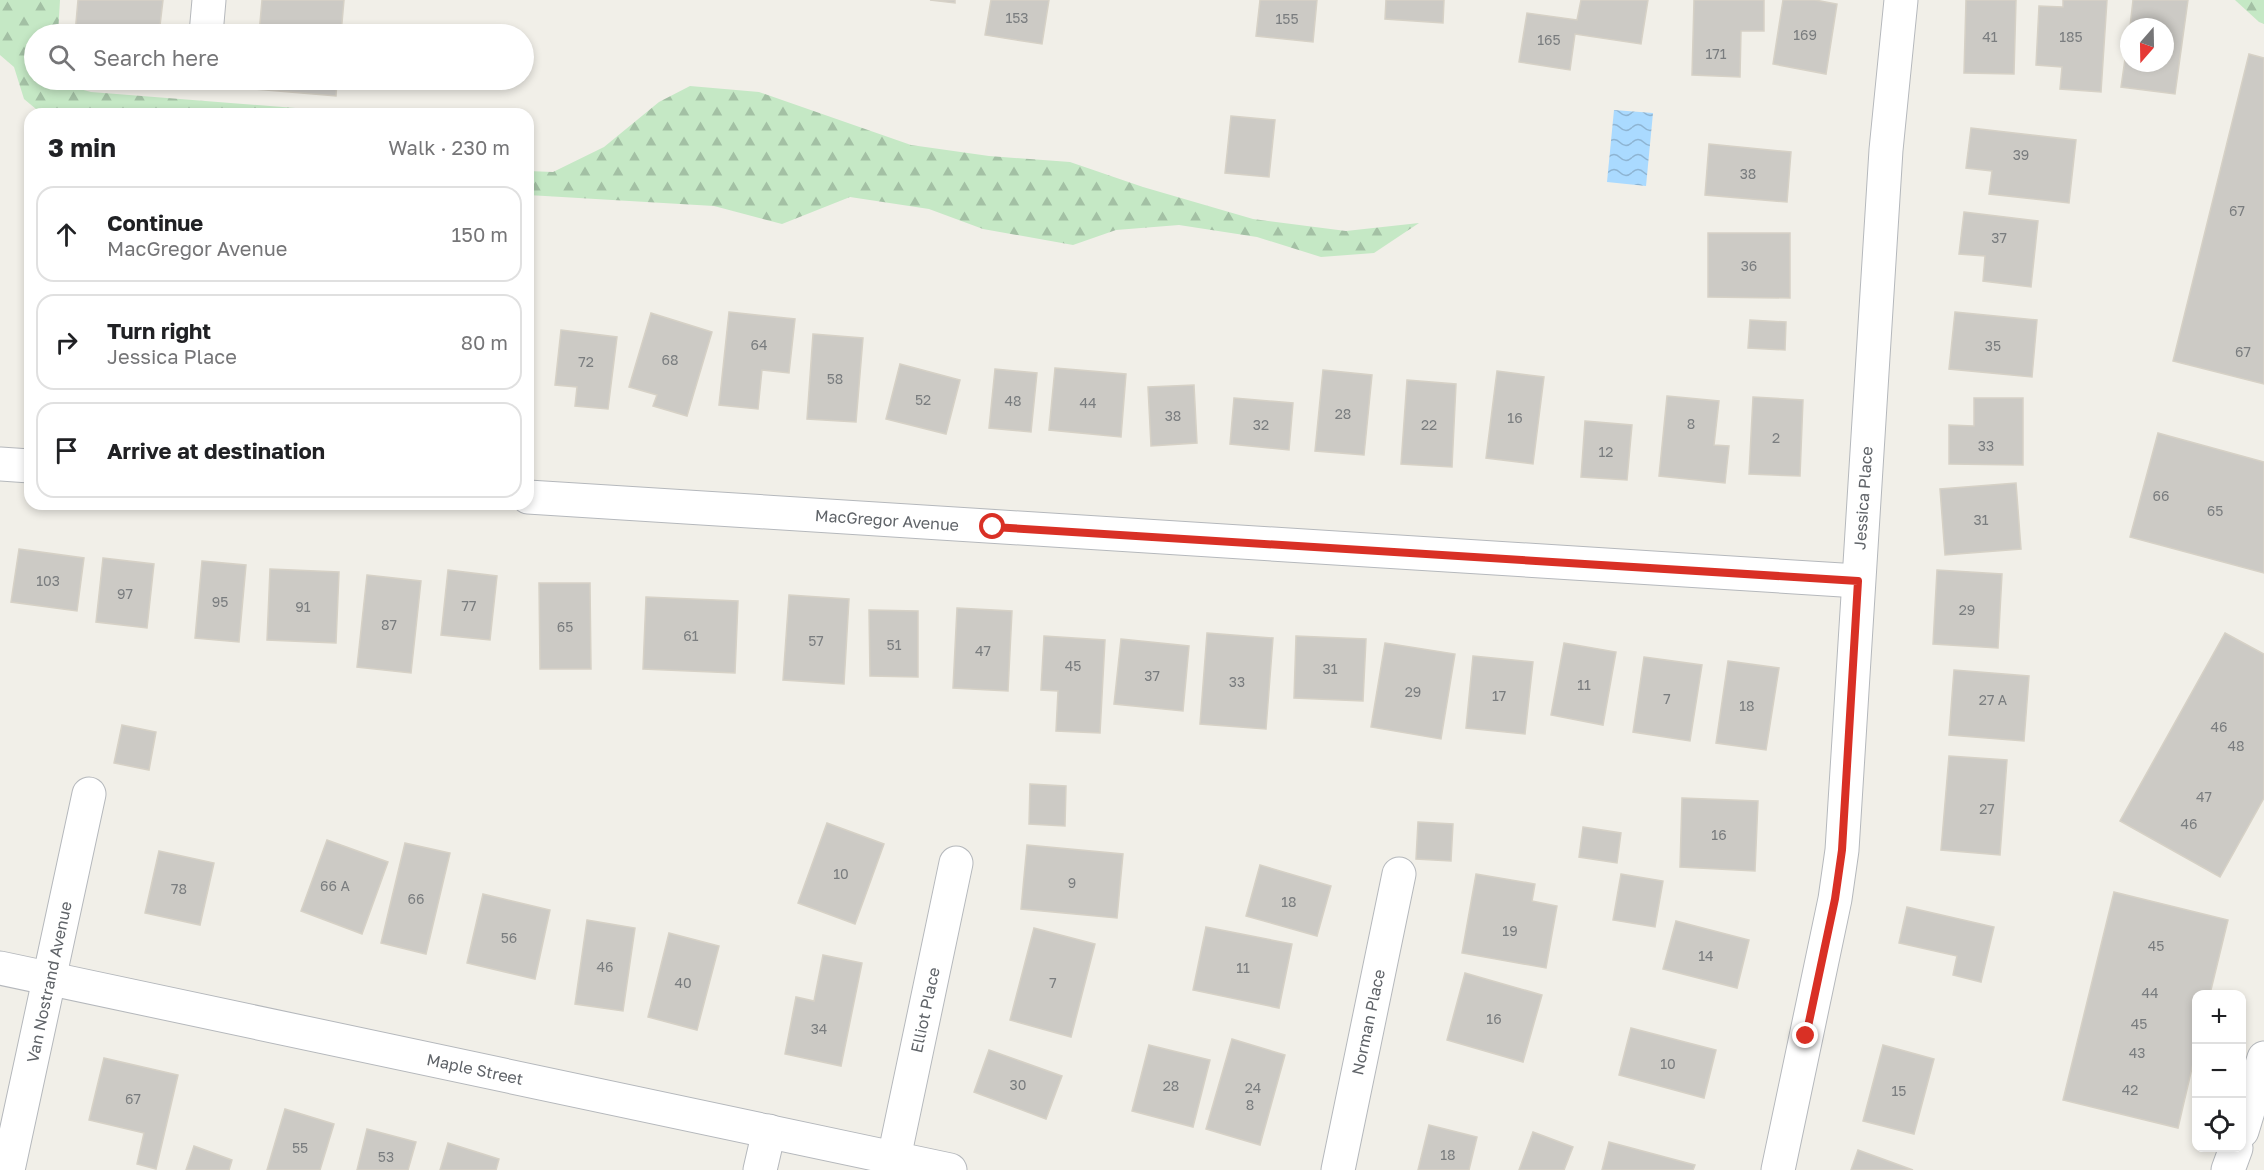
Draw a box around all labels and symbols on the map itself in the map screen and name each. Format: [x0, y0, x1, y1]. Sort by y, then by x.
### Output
house number: 153 [1005, 9, 1029, 26]
house number: 155 [1275, 10, 1299, 27]
north arrow [2120, 18, 2174, 72]
house number: 169 [1793, 26, 1817, 43]
house number: 41 [1982, 28, 1998, 45]
house number: 185 [2059, 28, 2083, 45]
house number: 165 [1537, 31, 1561, 48]
house number: 171 [1706, 45, 1727, 62]
house number: 39 [2013, 146, 2029, 163]
house number: 38 [1740, 165, 1756, 182]
house number: 67 [2229, 202, 2245, 219]
house number: 37 [1991, 229, 2007, 246]
house number: 36 [1741, 257, 1757, 274]
house number: 64 [750, 336, 768, 353]
house number: 35 [1985, 337, 2001, 354]
house number: 67 [2235, 343, 2251, 360]
house number: 68 [661, 351, 679, 368]
house number: 72 [578, 353, 594, 370]
house number: 58 [827, 370, 843, 387]
house number: 52 [915, 391, 931, 408]
house number: 48 [1004, 392, 1022, 409]
house number: 44 [1079, 394, 1097, 411]
house number: 28 [1335, 405, 1351, 422]
house number: 38 [1165, 407, 1181, 424]
house number: 16 [1507, 409, 1523, 426]
house number: 8 [1687, 415, 1695, 432]
house number: 32 [1253, 416, 1269, 433]
house number: 22 [1421, 416, 1437, 433]
house number: 2 [1772, 429, 1780, 446]
house number: 33 [1978, 437, 1994, 454]
house number: 12 [1599, 443, 1613, 460]
street label: Jessica Place [1849, 446, 1877, 550]
house number: 66 [2153, 487, 2169, 504]
house number: 65 [2207, 502, 2223, 519]
street label: MacGregor Avenue [814, 505, 960, 535]
house number: 31 [1974, 511, 1989, 528]
route start [979, 513, 1005, 539]
house number: 103 [36, 572, 60, 589]
house number: 97 [117, 585, 133, 602]
house number: 95 [212, 593, 228, 610]
house number: 77 [462, 597, 476, 614]
house number: 91 [295, 598, 311, 615]
house number: 29 [1959, 601, 1975, 618]
house number: 87 [381, 616, 397, 633]
house number: 65 [557, 618, 573, 635]
house number: 61 [683, 627, 699, 644]
house number: 57 [808, 632, 824, 649]
house number: 51 [887, 636, 902, 653]
house number: 47 [975, 642, 991, 659]
house number: 45 [1065, 657, 1081, 674]
house number: 31 [1323, 660, 1338, 677]
house number: 37 [1144, 667, 1160, 684]
house number: 33 [1229, 673, 1245, 690]
house number: 11 [1577, 676, 1591, 693]
house number: 29 [1405, 683, 1421, 700]
house number: 17 [1492, 687, 1506, 704]
house number: 7 [1663, 690, 1671, 707]
house number: 27 A [1979, 691, 2008, 708]
house number: 18 [1739, 697, 1755, 714]
house number: 46 [2210, 718, 2228, 735]
house number: 48 [2227, 737, 2245, 754]
house number: 47 [2196, 788, 2212, 805]
house number: 27 [1979, 800, 1995, 817]
house number: 46 [2180, 815, 2198, 832]
house number: 16 [1711, 826, 1727, 843]
house number: 10 [833, 865, 849, 882]
house number: 9 [1068, 874, 1076, 891]
house number: 66 A [320, 877, 351, 894]
house number: 78 [171, 880, 187, 897]
house number: 66 [408, 890, 424, 907]
house number: 18 [1281, 893, 1297, 910]
street label: Van Nostrand Avenue [22, 899, 76, 1065]
house number: 19 [1502, 922, 1518, 939]
house number: 56 [501, 929, 517, 946]
house number: 45 [2148, 937, 2164, 954]
house number: 14 [1698, 947, 1714, 964]
house number: 46 [596, 958, 614, 975]
house number: 11 [1236, 959, 1250, 976]
street label: Elliot Place [906, 965, 944, 1055]
street label: Norman Place [1347, 967, 1389, 1077]
house number: 40 [674, 974, 692, 991]
house number: 7 [1049, 974, 1057, 991]
house number: 44 [2141, 984, 2159, 1001]
house number: 16 [1486, 1010, 1502, 1027]
house number: 45 [2131, 1015, 2147, 1032]
house number: 34 [811, 1020, 827, 1037]
route end [1792, 1022, 1818, 1048]
house number: 43 [2129, 1044, 2145, 1061]
street label: Maple Street [425, 1049, 525, 1089]
house number: 10 [1660, 1055, 1676, 1072]
house number: 30 [1010, 1076, 1026, 1093]
house number: 28 [1163, 1077, 1179, 1094]
house number: 24 [1245, 1079, 1261, 1096]
house number: 42 [2122, 1081, 2138, 1098]
house number: 15 [1892, 1082, 1906, 1099]
house number: 67 [125, 1090, 141, 1107]
house number: 8 [1246, 1096, 1254, 1113]
house number: 55 [292, 1139, 308, 1156]
house number: 18 [1440, 1146, 1456, 1163]
house number: 53 [378, 1148, 394, 1165]

